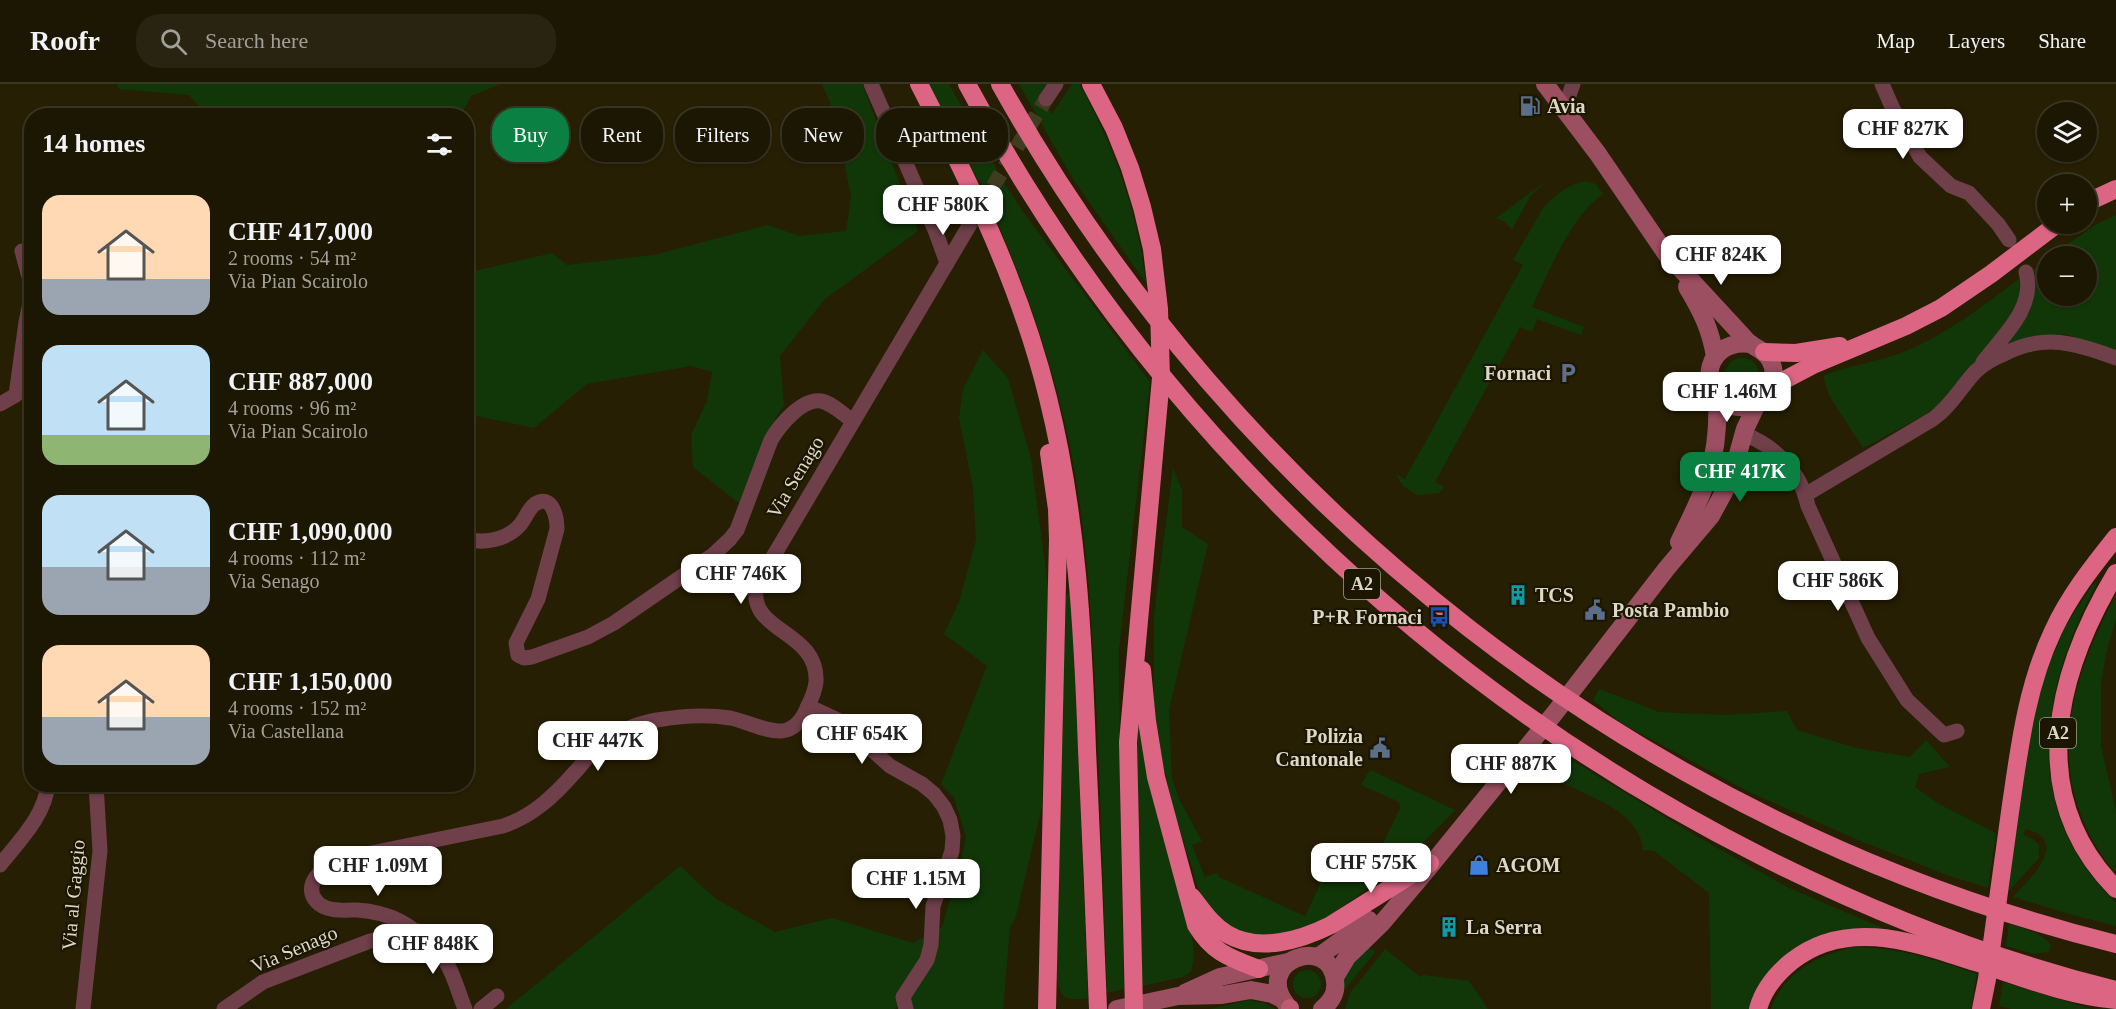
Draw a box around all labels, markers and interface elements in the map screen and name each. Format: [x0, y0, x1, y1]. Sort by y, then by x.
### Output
search box [136, 14, 556, 68]
text: Roofr [30, 25, 100, 56]
icon: search [157, 25, 190, 58]
text: Search here [205, 28, 308, 53]
text: Map [1877, 29, 1915, 53]
text: Layers [1948, 29, 2005, 53]
text: Share [2038, 29, 2086, 53]
fuel station icon: Avia [1518, 94, 1542, 118]
place label: Avia [1547, 95, 1586, 117]
map controls [2037, 102, 2097, 306]
button: layers [2037, 102, 2097, 162]
chip: Buy [492, 108, 569, 162]
chip: Rent [581, 108, 663, 162]
chip: Filters [675, 108, 770, 162]
chip: New [782, 108, 864, 162]
chip: Apartment [876, 108, 1008, 162]
pin: CHF 827K [1841, 109, 1965, 160]
text: CHF 827K [1857, 117, 1949, 139]
icon: filters [423, 128, 456, 161]
text: 14 homes [42, 129, 145, 158]
button: + [2037, 174, 2097, 234]
pin: CHF 580K [881, 185, 1005, 236]
text: CHF 580K [897, 193, 989, 215]
text: CHF 417,000 [228, 217, 373, 246]
icon: home [90, 219, 162, 291]
pin: CHF 824K [1659, 235, 1783, 286]
text: CHF 824K [1675, 243, 1767, 265]
button: − [2037, 246, 2097, 306]
text: 2 rooms · 54 m² [228, 247, 356, 269]
text: Via Pian Scairolo [228, 270, 368, 292]
parking icon: Fornaci [1556, 361, 1580, 385]
place label: Fornaci [1484, 362, 1551, 384]
text: CHF 887,000 [228, 367, 373, 396]
icon: home [90, 369, 162, 441]
pin: CHF 1.46M [1658, 372, 1796, 423]
text: CHF 1.46M [1677, 380, 1777, 402]
text: 4 rooms · 96 m² [228, 397, 356, 419]
text: Via Pian Scairolo [228, 420, 368, 442]
street label: Via Senago [762, 432, 829, 522]
pin: CHF 417K [1678, 452, 1802, 503]
text: CHF 417K [1694, 460, 1786, 482]
text: CHF 1,090,000 [228, 517, 392, 546]
icon: home [90, 519, 162, 591]
text: 4 rooms · 112 m² [228, 547, 365, 569]
pin: CHF 746K [679, 554, 803, 605]
pin: CHF 586K [1776, 561, 1900, 612]
text: CHF 746K [695, 562, 787, 584]
road number: A2 [1344, 569, 1380, 599]
text: CHF 586K [1792, 569, 1884, 591]
text: Via Senago [228, 570, 320, 592]
building icon: TCS [1506, 583, 1530, 607]
place label: TCS [1535, 584, 1574, 606]
public building icon: Posta Pambio [1583, 598, 1607, 622]
place label: Posta Pambio [1612, 599, 1729, 621]
bus stop icon: P+R Fornaci [1427, 605, 1451, 629]
place label: P+R Fornaci [1312, 606, 1422, 628]
text: CHF 1,150,000 [228, 667, 392, 696]
icon: home [90, 669, 162, 741]
text: 4 rooms · 152 m² [228, 697, 366, 719]
pin: CHF 654K [800, 714, 924, 765]
road number: A2 [2040, 718, 2076, 748]
text: Via Castellana [228, 720, 344, 742]
pin: CHF 447K [536, 721, 660, 772]
text: CHF 654K [816, 722, 908, 744]
place label: Polizia Cantonale [1275, 725, 1363, 770]
text: CHF 447K [552, 729, 644, 751]
public building icon: Polizia Cantonale [1368, 736, 1392, 760]
pin: CHF 887K [1449, 744, 1573, 795]
text: CHF 887K [1465, 752, 1557, 774]
street label: Via al Gaggio [57, 839, 90, 951]
pin: CHF 575K [1309, 843, 1433, 894]
pin: CHF 1.09M [309, 846, 447, 897]
text: CHF 575K [1325, 851, 1417, 873]
shop icon: AGOM [1467, 853, 1491, 877]
text: CHF 1.09M [328, 854, 428, 876]
place label: AGOM [1496, 854, 1561, 876]
pin: CHF 1.15M [847, 859, 985, 910]
text: CHF 1.15M [866, 867, 966, 889]
building icon: La Serra [1437, 915, 1461, 939]
place label: La Serra [1466, 916, 1542, 938]
street label: Via Senago [248, 921, 341, 978]
pin: CHF 848K [371, 924, 495, 975]
text: CHF 848K [387, 932, 479, 954]

